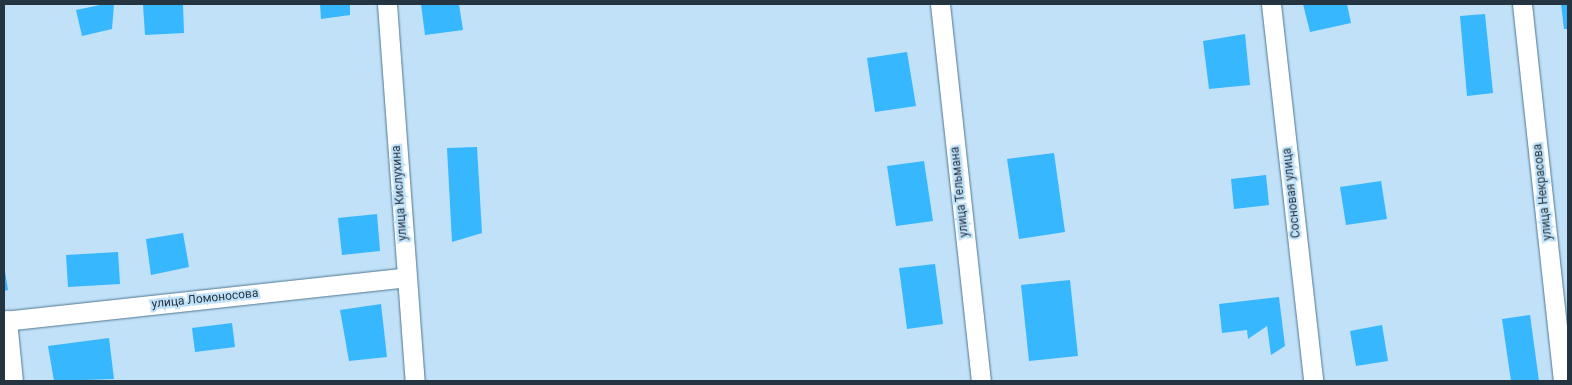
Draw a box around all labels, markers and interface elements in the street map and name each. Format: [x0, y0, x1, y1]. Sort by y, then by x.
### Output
street label: улица Некрасова [1531, 143, 1555, 241]
street label: улица Кислухина [389, 145, 411, 241]
street label: улица Тельмана [948, 146, 972, 238]
street label: Сосновая улица [1280, 147, 1304, 239]
street label: улица Ломоносова [151, 286, 259, 312]

